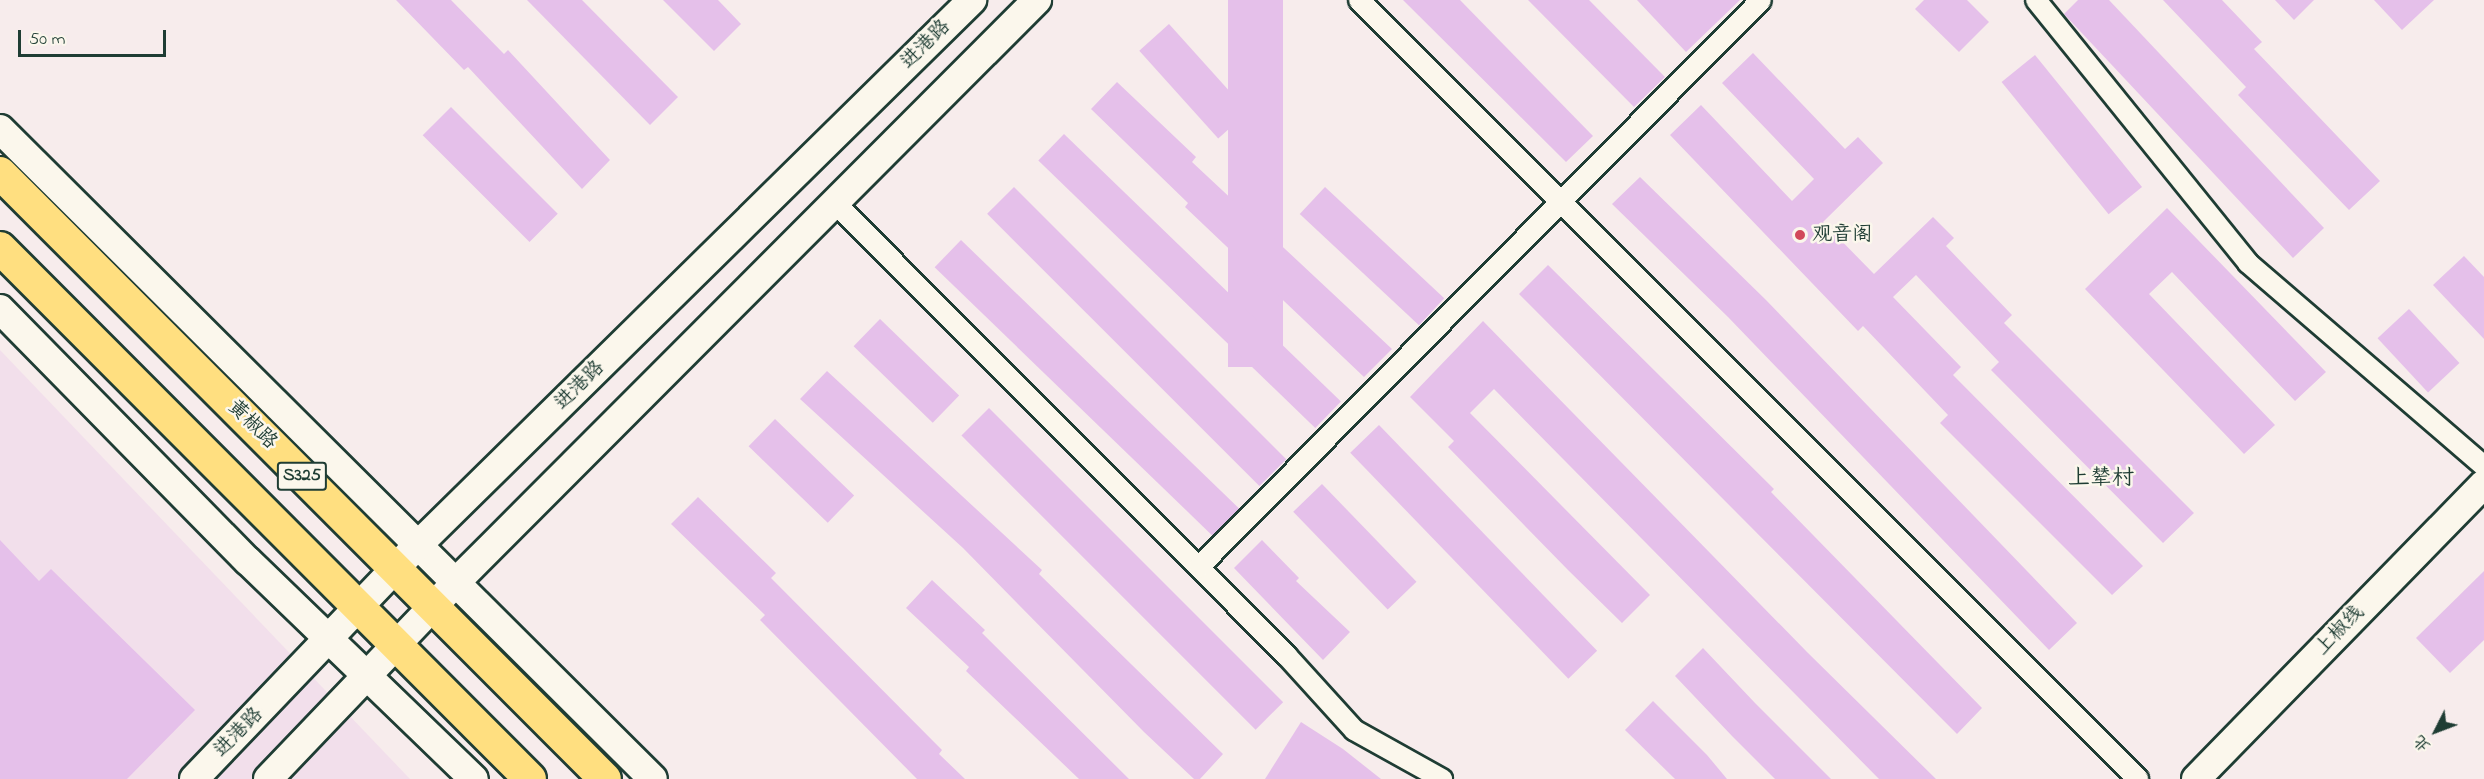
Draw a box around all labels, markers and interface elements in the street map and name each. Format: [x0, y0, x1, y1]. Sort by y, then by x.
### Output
street label: 进港路 [896, 15, 956, 75]
scale bar [21, 18, 170, 56]
text: 50 m [29, 27, 66, 53]
place label: 观音阁 [1812, 223, 1872, 247]
marker: 观音阁 [1793, 228, 1807, 242]
street label: 进港路 [550, 356, 610, 416]
street label: 黄椒路 [222, 395, 282, 455]
road number: S325 [276, 461, 328, 491]
district label: 上辇村 [2068, 467, 2134, 493]
street label: 上椒线 [2311, 601, 2369, 661]
north arrow [2406, 701, 2466, 761]
street label: 进港路 [210, 703, 268, 763]
text: 北 [2408, 729, 2437, 757]

